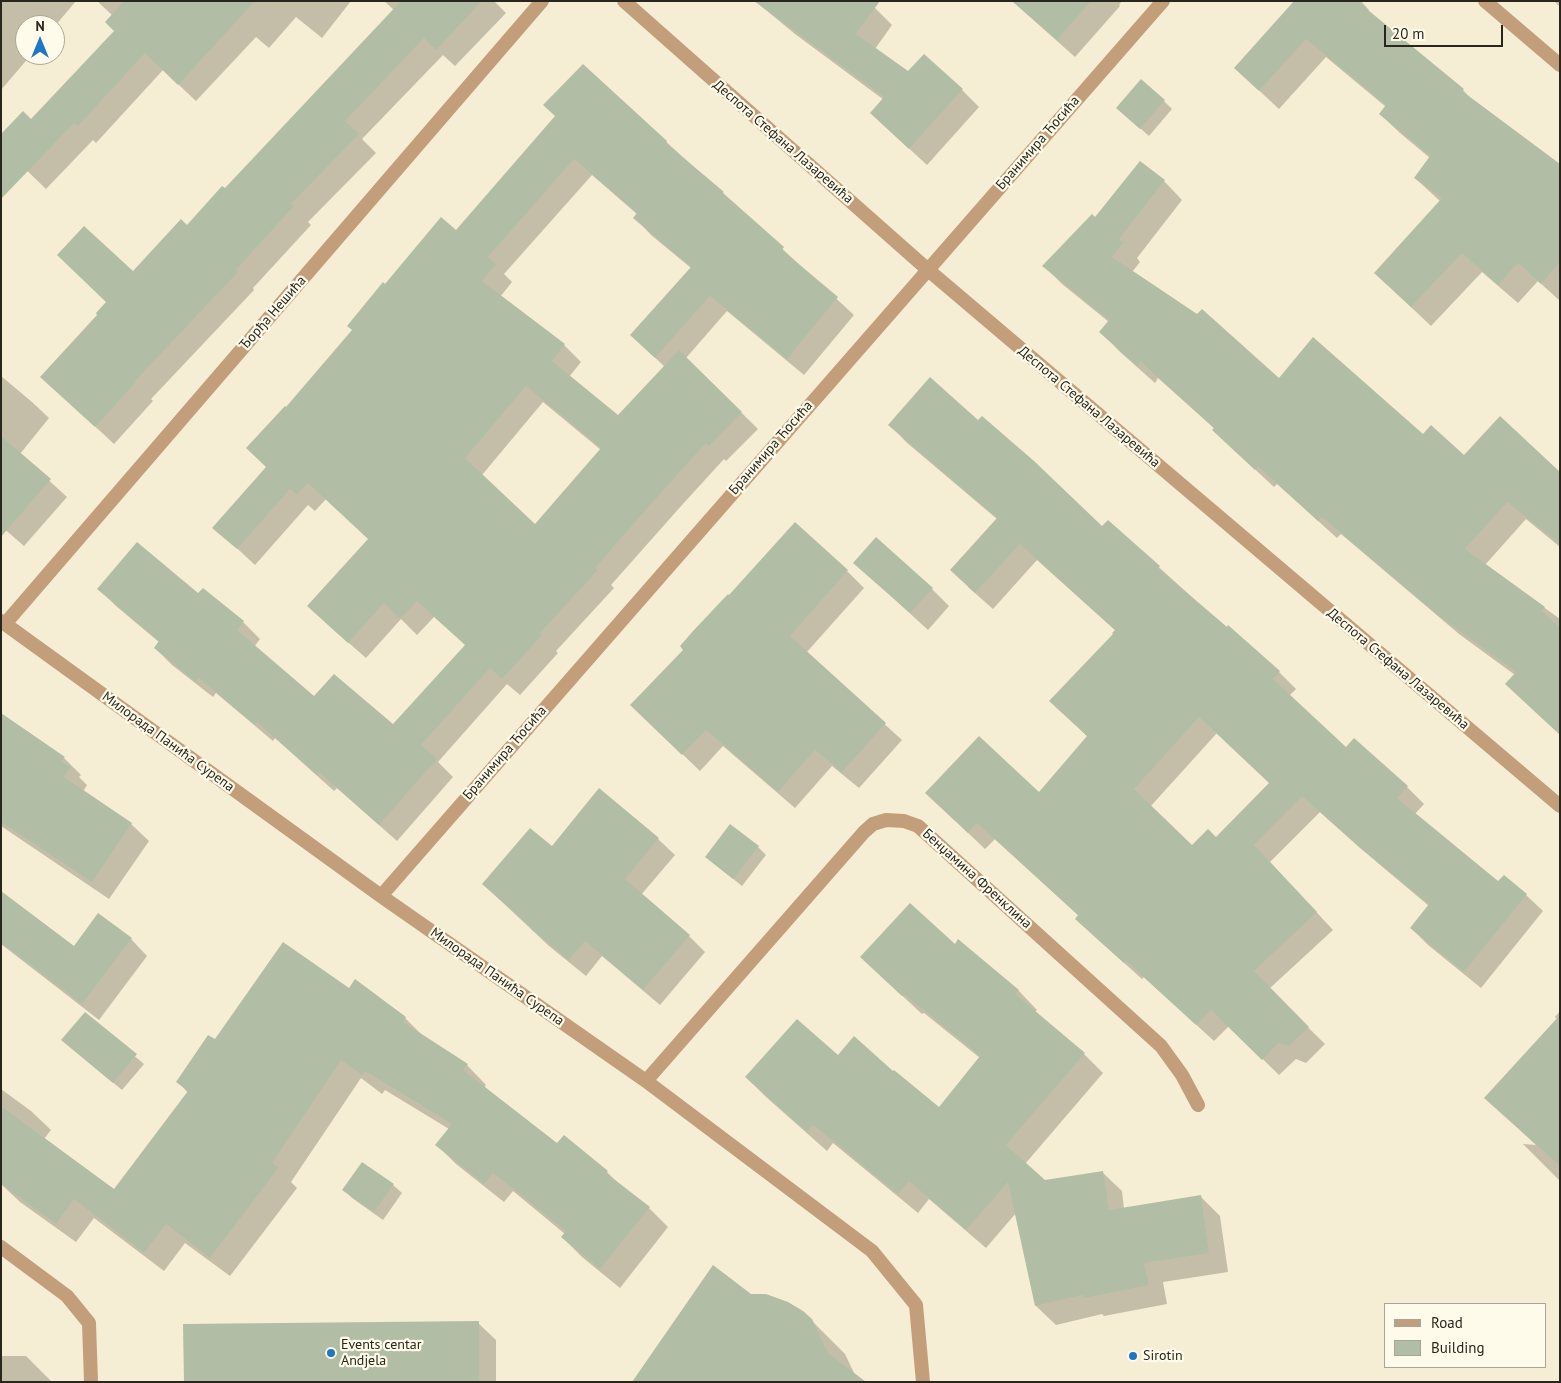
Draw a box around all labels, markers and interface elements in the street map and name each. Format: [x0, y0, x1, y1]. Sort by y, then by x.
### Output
north arrow [15, 15, 65, 65]
scale bar [1386, 15, 1505, 47]
text: N [35, 17, 45, 35]
text: 20 m [1392, 24, 1425, 43]
street label: Деспота Стефана Лазаревића [709, 77, 857, 207]
street label: Бранимира Ћосића [993, 93, 1083, 193]
street label: Ђорђа Нешића [236, 273, 310, 353]
street label: Деспота Стефана Лазаревића [1015, 343, 1163, 471]
street label: Бранимира Ћосића [726, 398, 816, 498]
street label: Деспота Стефана Лазаревића [1324, 605, 1472, 733]
street label: Милорада Панића Сурепа [99, 688, 237, 796]
street label: Бранимира Ћосића [460, 703, 550, 803]
street label: Бенџамина Френклина [919, 826, 1035, 932]
street label: Милорада Панића Сурепа [427, 924, 567, 1030]
legend [1384, 1303, 1546, 1368]
text: Road [1431, 1313, 1463, 1332]
place label: Events centar Andjela [341, 1337, 421, 1370]
text: Building [1431, 1338, 1485, 1357]
marker: Events centar Andjela [325, 1347, 337, 1359]
place label: Sirotin [1143, 1348, 1183, 1364]
marker: Sirotin [1127, 1350, 1139, 1362]

